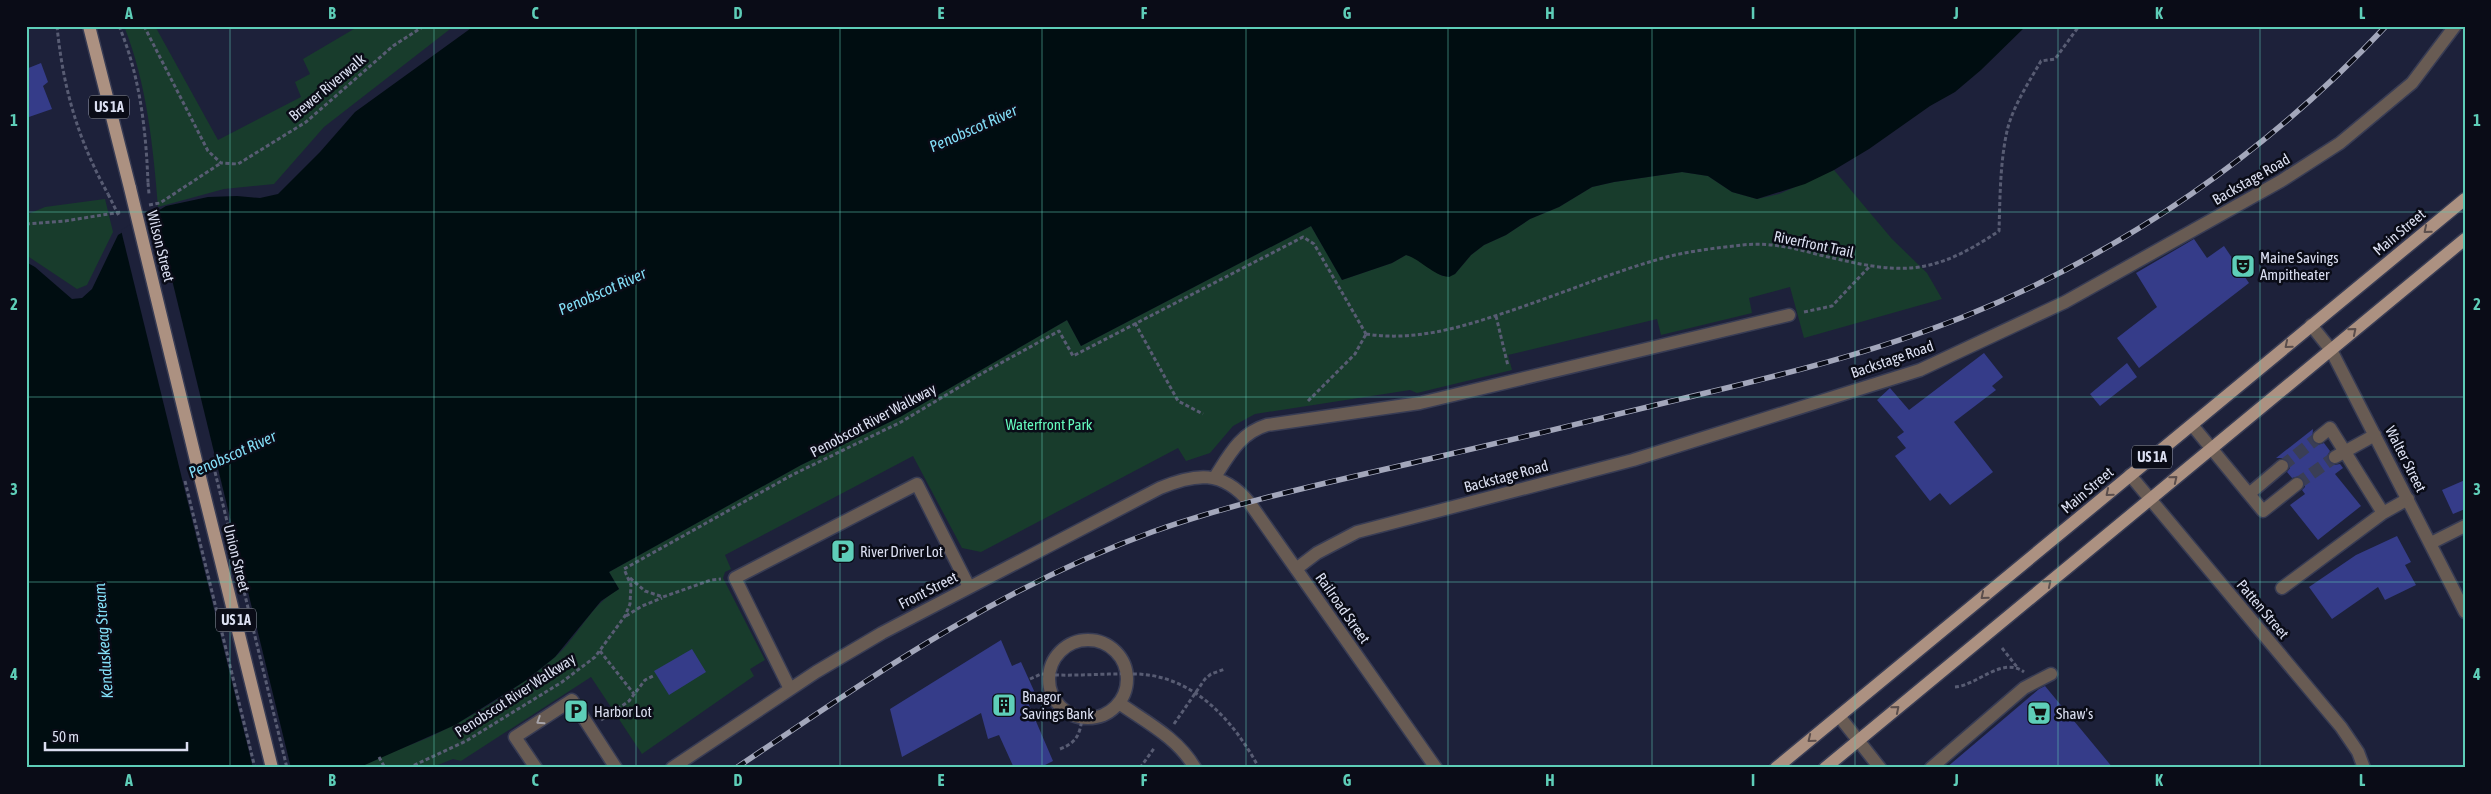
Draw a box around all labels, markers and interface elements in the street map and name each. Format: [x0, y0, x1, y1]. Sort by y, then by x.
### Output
text: A [124, 4, 133, 22]
text: B [328, 4, 336, 22]
text: C [531, 4, 539, 22]
text: D [734, 4, 743, 22]
text: E [938, 4, 945, 22]
text: F [1141, 4, 1148, 22]
text: G [1343, 4, 1352, 22]
text: H [1545, 4, 1555, 22]
text: I [1751, 4, 1755, 22]
text: J [1952, 4, 1959, 22]
text: K [2155, 4, 2163, 22]
text: L [2359, 4, 2366, 22]
street label: Brewer Riverwalk [285, 50, 369, 124]
road number: US 1A [89, 95, 129, 118]
water label: Penobscot River [926, 100, 1021, 155]
text: 1 [10, 111, 18, 129]
text: 1 [2473, 111, 2481, 129]
street label: Backstage Road [2209, 150, 2293, 208]
street label: Main Street [2370, 205, 2428, 259]
street label: Wilson Street [144, 209, 178, 283]
one-way arrow [2424, 224, 2433, 233]
street label: Riverfront Trail [1772, 227, 1856, 261]
place label: Maine Savings Ampitheater [2260, 249, 2339, 283]
theatre icon: Maine Savings Ampitheater [2230, 253, 2256, 279]
water label: Penobscot River [555, 263, 650, 318]
text: 2 [10, 295, 18, 313]
text: 2 [2473, 295, 2481, 313]
one-way arrow [2347, 328, 2356, 337]
street label: Backstage Road [1848, 337, 1936, 381]
one-way arrow [2285, 339, 2294, 348]
street label: Penobscot River Walkway [807, 380, 939, 460]
park label: Waterfront Park [1006, 416, 1093, 433]
street label: Walter Street [2382, 423, 2430, 495]
water label: Penobscot River [185, 426, 280, 481]
road number: US 1A [2132, 446, 2172, 468]
street label: Backstage Road [1462, 457, 1550, 495]
street label: Main Street [2058, 463, 2116, 517]
one-way arrow [2168, 476, 2177, 485]
text: 3 [10, 480, 18, 498]
text: 3 [2473, 480, 2481, 498]
one-way arrow [2106, 487, 2115, 495]
street label: Union Street [220, 523, 254, 593]
parking icon: River Driver Lot [830, 538, 856, 564]
place label: River Driver Lot [860, 543, 943, 560]
street label: Front Street [896, 568, 960, 612]
street label: Railroad Street [1312, 569, 1374, 647]
street label: Patten Street [2233, 576, 2293, 642]
one-way arrow [2043, 579, 2052, 588]
water label: Kenduskeag Stream [90, 582, 117, 699]
one-way arrow [1981, 591, 1990, 599]
road number: US 1A [216, 608, 256, 632]
street label: Penobscot River Walkway [452, 650, 578, 740]
text: 4 [9, 665, 18, 683]
text: 4 [2472, 665, 2481, 683]
place label: Bnagor Savings Bank [1022, 688, 1094, 722]
building icon: Bnagor Savings Bank [991, 692, 1017, 718]
parking icon: Harbor Lot [563, 698, 589, 724]
supermarket icon: Shaw's [2026, 700, 2052, 726]
place label: Harbor Lot [594, 703, 652, 720]
one-way arrow [1891, 705, 1900, 714]
place label: Shaw's [2056, 705, 2093, 722]
one-way arrow [536, 715, 546, 724]
scale bar [45, 719, 188, 751]
text: 50 m [52, 728, 79, 745]
one-way arrow [1808, 733, 1817, 741]
text: A [124, 771, 133, 789]
text: B [328, 771, 336, 789]
text: C [531, 771, 539, 789]
text: D [734, 771, 743, 789]
text: E [938, 771, 945, 789]
text: F [1141, 771, 1148, 789]
text: G [1343, 771, 1352, 789]
text: H [1545, 771, 1555, 789]
text: I [1751, 771, 1755, 789]
text: J [1952, 771, 1959, 789]
text: K [2155, 771, 2163, 789]
text: L [2359, 771, 2366, 789]

